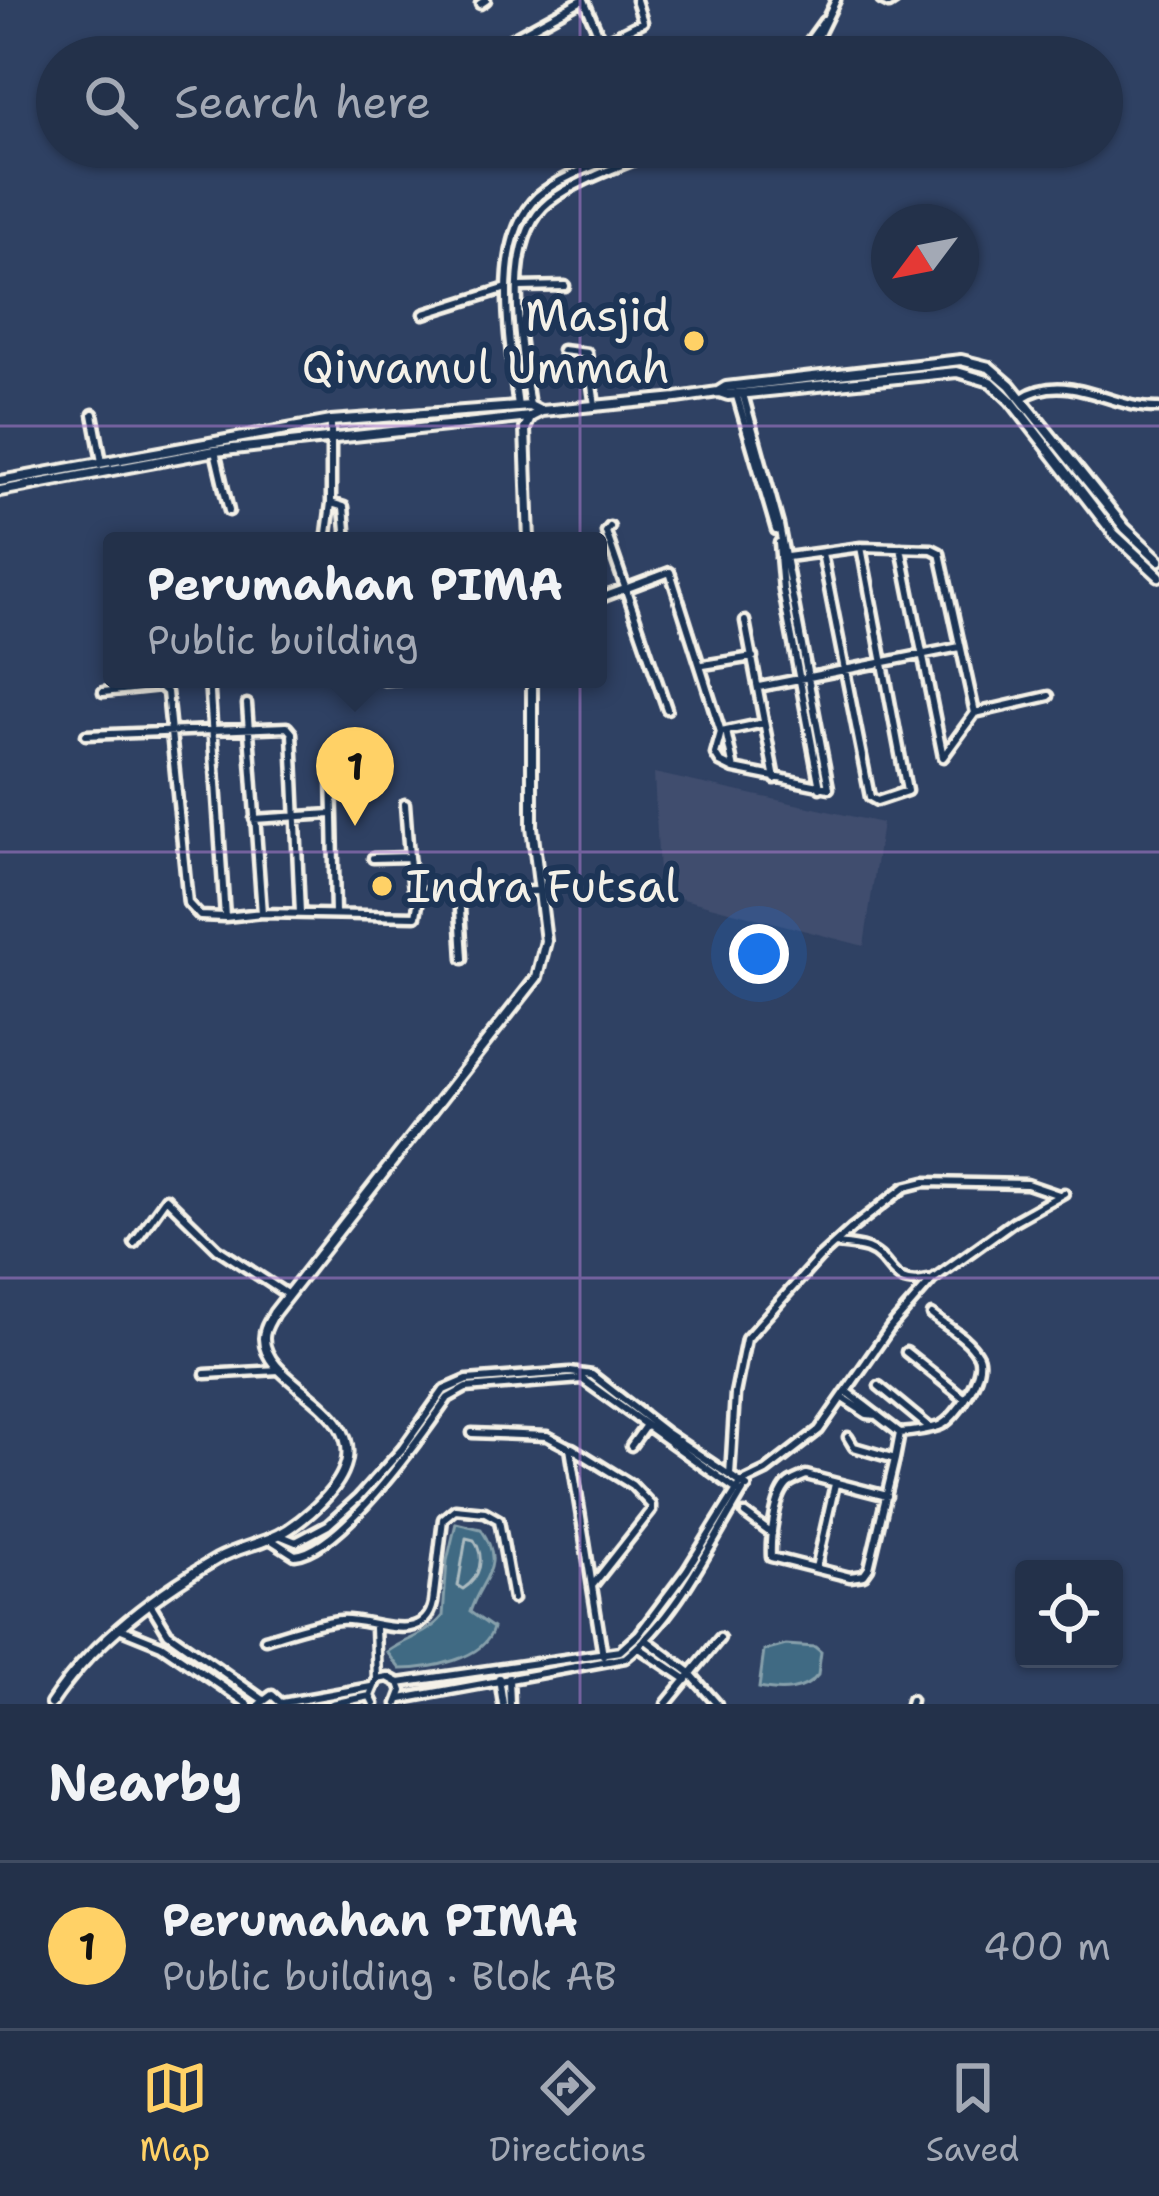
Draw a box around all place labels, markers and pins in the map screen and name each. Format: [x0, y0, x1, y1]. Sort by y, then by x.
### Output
place label: Masjid Qiwamul Ummah [302, 285, 670, 397]
marker: Masjid Qiwamul Ummah [681, 328, 707, 354]
pin: 1 [316, 727, 394, 826]
place label: Indra Futsal [406, 856, 679, 916]
marker: Indra Futsal [369, 873, 395, 899]

